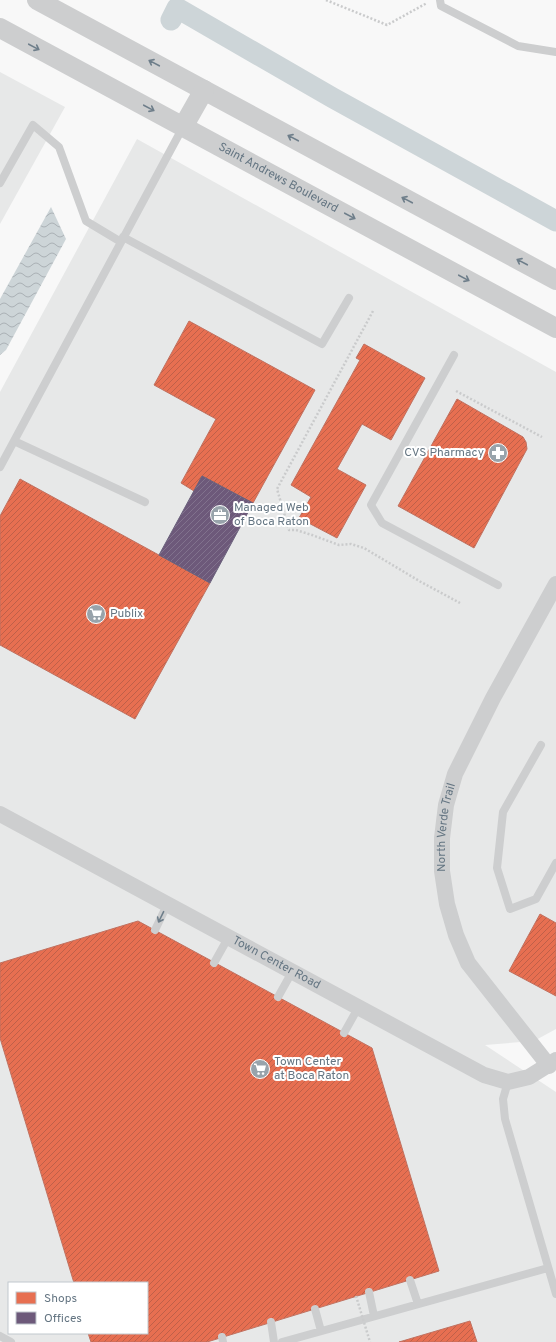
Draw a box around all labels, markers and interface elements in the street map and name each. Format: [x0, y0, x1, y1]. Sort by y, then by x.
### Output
one-way arrow [28, 43, 40, 51]
one-way arrow [148, 59, 160, 66]
one-way arrow [143, 105, 155, 113]
one-way arrow [287, 134, 299, 141]
street label: Saint Andrews Boulevard [215, 139, 341, 217]
one-way arrow [401, 195, 413, 203]
one-way arrow [343, 213, 355, 221]
one-way arrow [516, 257, 528, 265]
one-way arrow [458, 275, 470, 282]
pharmacy icon: CVS Pharmacy [487, 442, 509, 464]
place label: CVS Pharmacy [404, 445, 484, 461]
place label: Managed Web of Boca Raton [234, 500, 309, 530]
office icon: Managed Web of Boca Raton [209, 504, 231, 526]
supermarket icon: Publix [85, 603, 107, 625]
place label: Publix [110, 606, 143, 622]
street label: North Verde Trail [434, 781, 460, 872]
one-way arrow [157, 911, 164, 923]
street label: Town Center Road [229, 933, 323, 993]
place label: Town Center at Boca Raton [274, 1054, 349, 1084]
supermarket icon: Town Center at Boca Raton [249, 1058, 271, 1080]
legend [8, 1282, 148, 1334]
text: Shops [44, 1291, 77, 1307]
text: Offices [44, 1311, 82, 1327]

